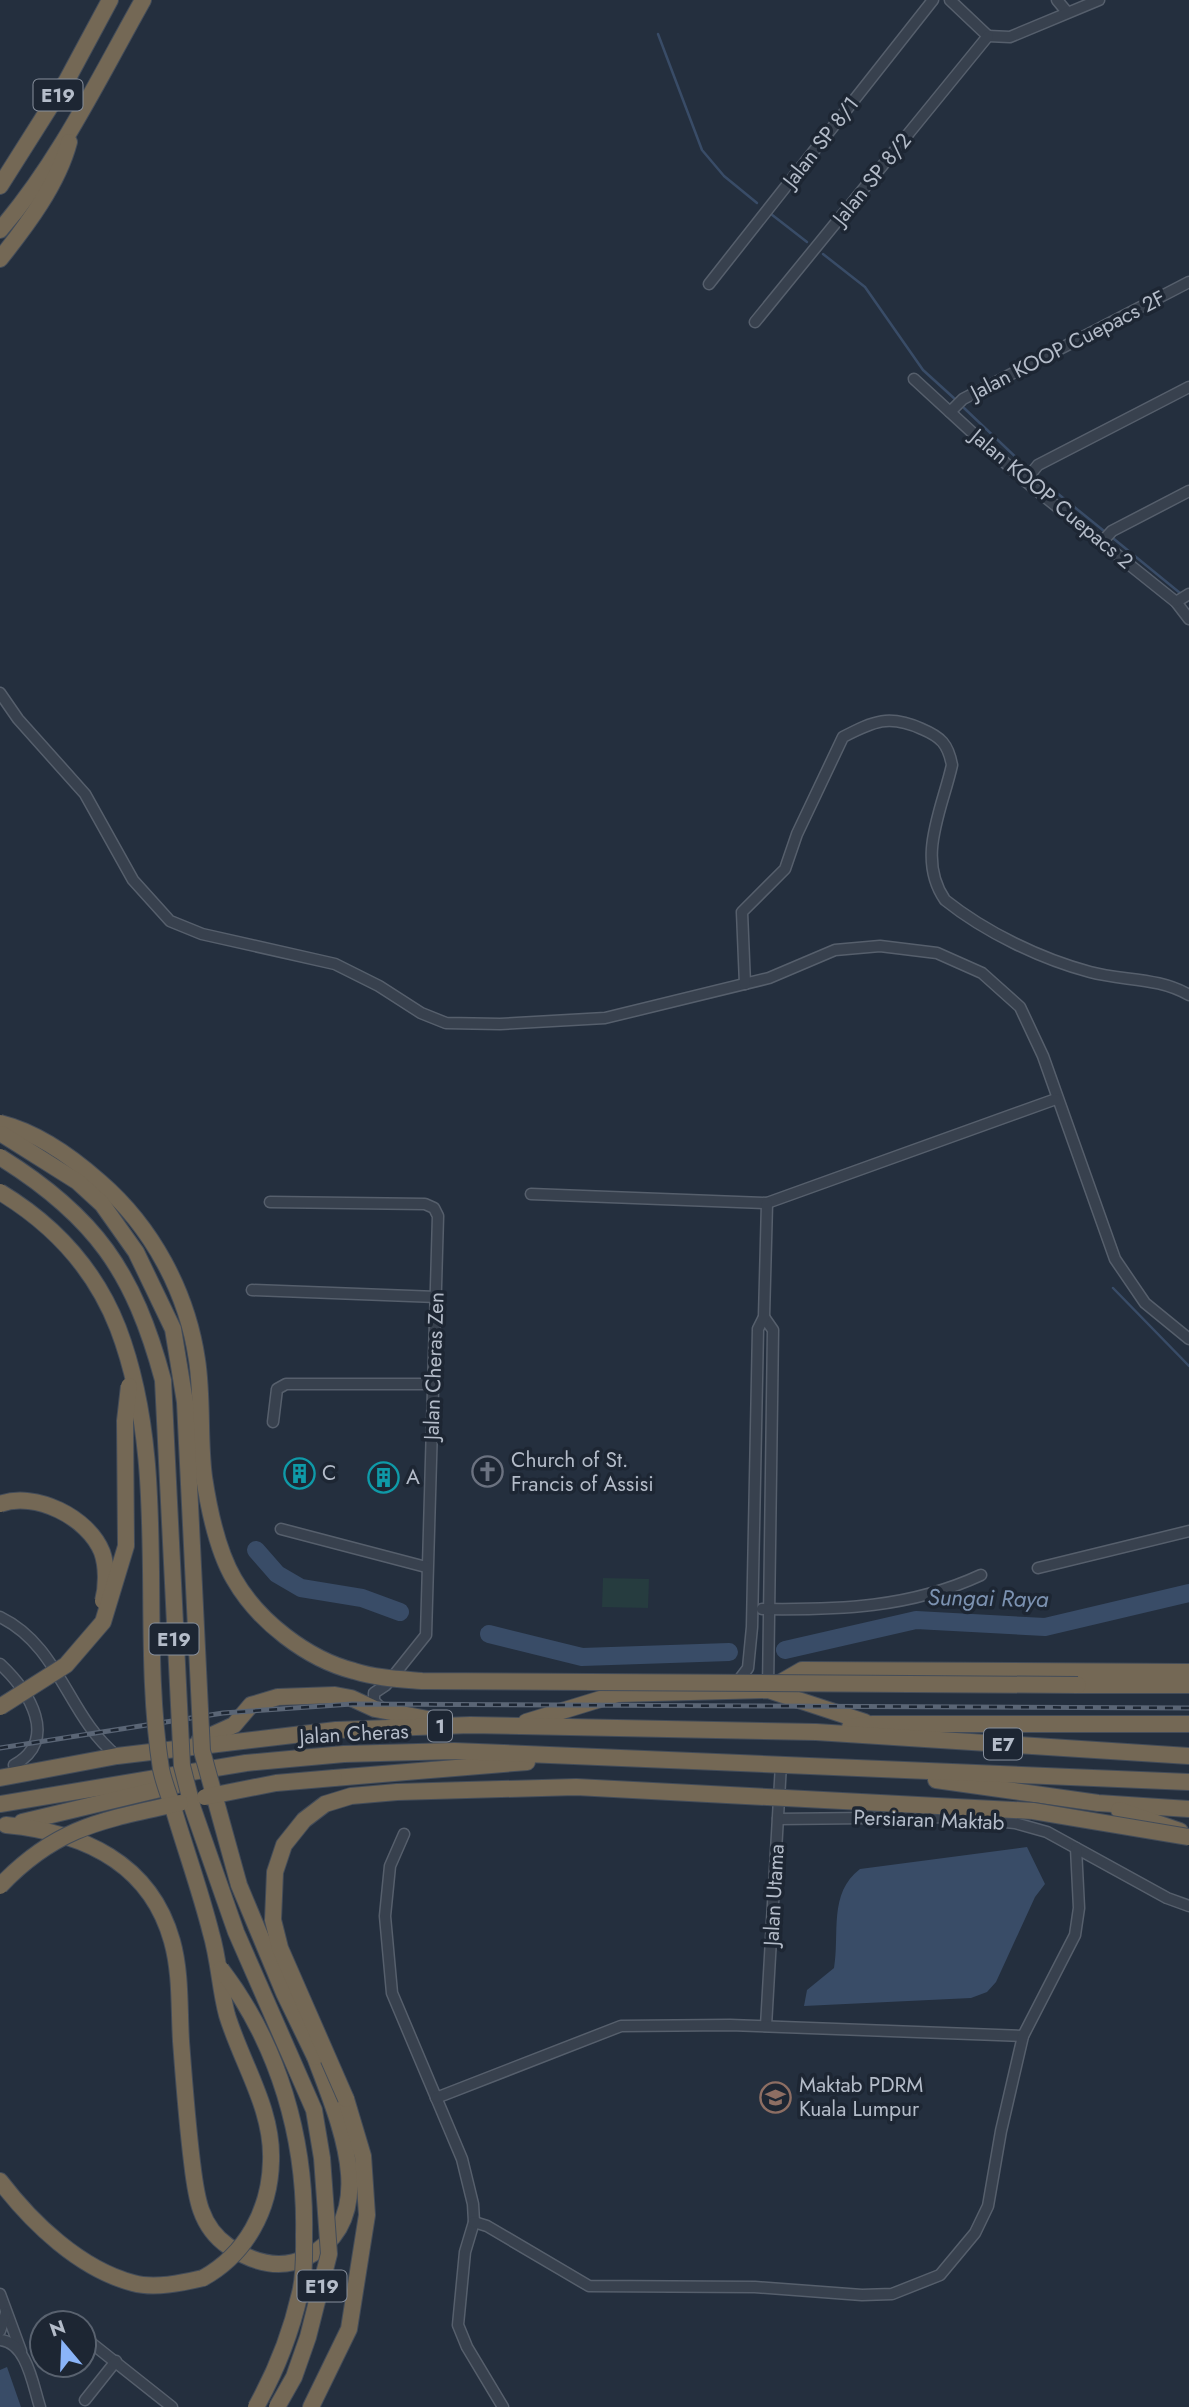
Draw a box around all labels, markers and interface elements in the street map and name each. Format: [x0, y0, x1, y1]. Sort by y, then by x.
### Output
road number: E19 [34, 80, 82, 110]
street label: Jalan SP 8/1 [774, 90, 866, 196]
street label: Jalan SP 8/2 [824, 127, 918, 234]
street label: Jalan KOOP Cuepacs 2F [963, 283, 1170, 408]
street label: Jalan KOOP Cuepacs 2 [962, 420, 1140, 576]
street label: Jalan Cheras Zen [416, 1291, 452, 1444]
place label: Church of St. Francis of Assisi [511, 1445, 654, 1499]
church icon: Church of St. Francis of Assisi [471, 1455, 505, 1489]
building icon: C [282, 1456, 316, 1490]
place label: C [322, 1458, 336, 1488]
building icon: A [366, 1460, 400, 1494]
place label: A [406, 1462, 420, 1492]
water label: Sungai Raya [927, 1580, 1049, 1616]
road number: E19 [150, 1624, 198, 1654]
road number: 1 [428, 1710, 452, 1742]
street label: Jalan Cheras [296, 1716, 409, 1752]
road number: E7 [984, 1728, 1022, 1760]
street label: Persiaran Maktab [853, 1802, 1005, 1838]
street label: Jalan Utama [756, 1843, 792, 1950]
place label: Maktab PDRM Kuala Lumpur [799, 2070, 923, 2124]
school or university icon: Maktab PDRM Kuala Lumpur [759, 2080, 793, 2114]
road number: E19 [298, 2270, 346, 2302]
north arrow [28, 2309, 98, 2379]
text: N [46, 2313, 69, 2344]

